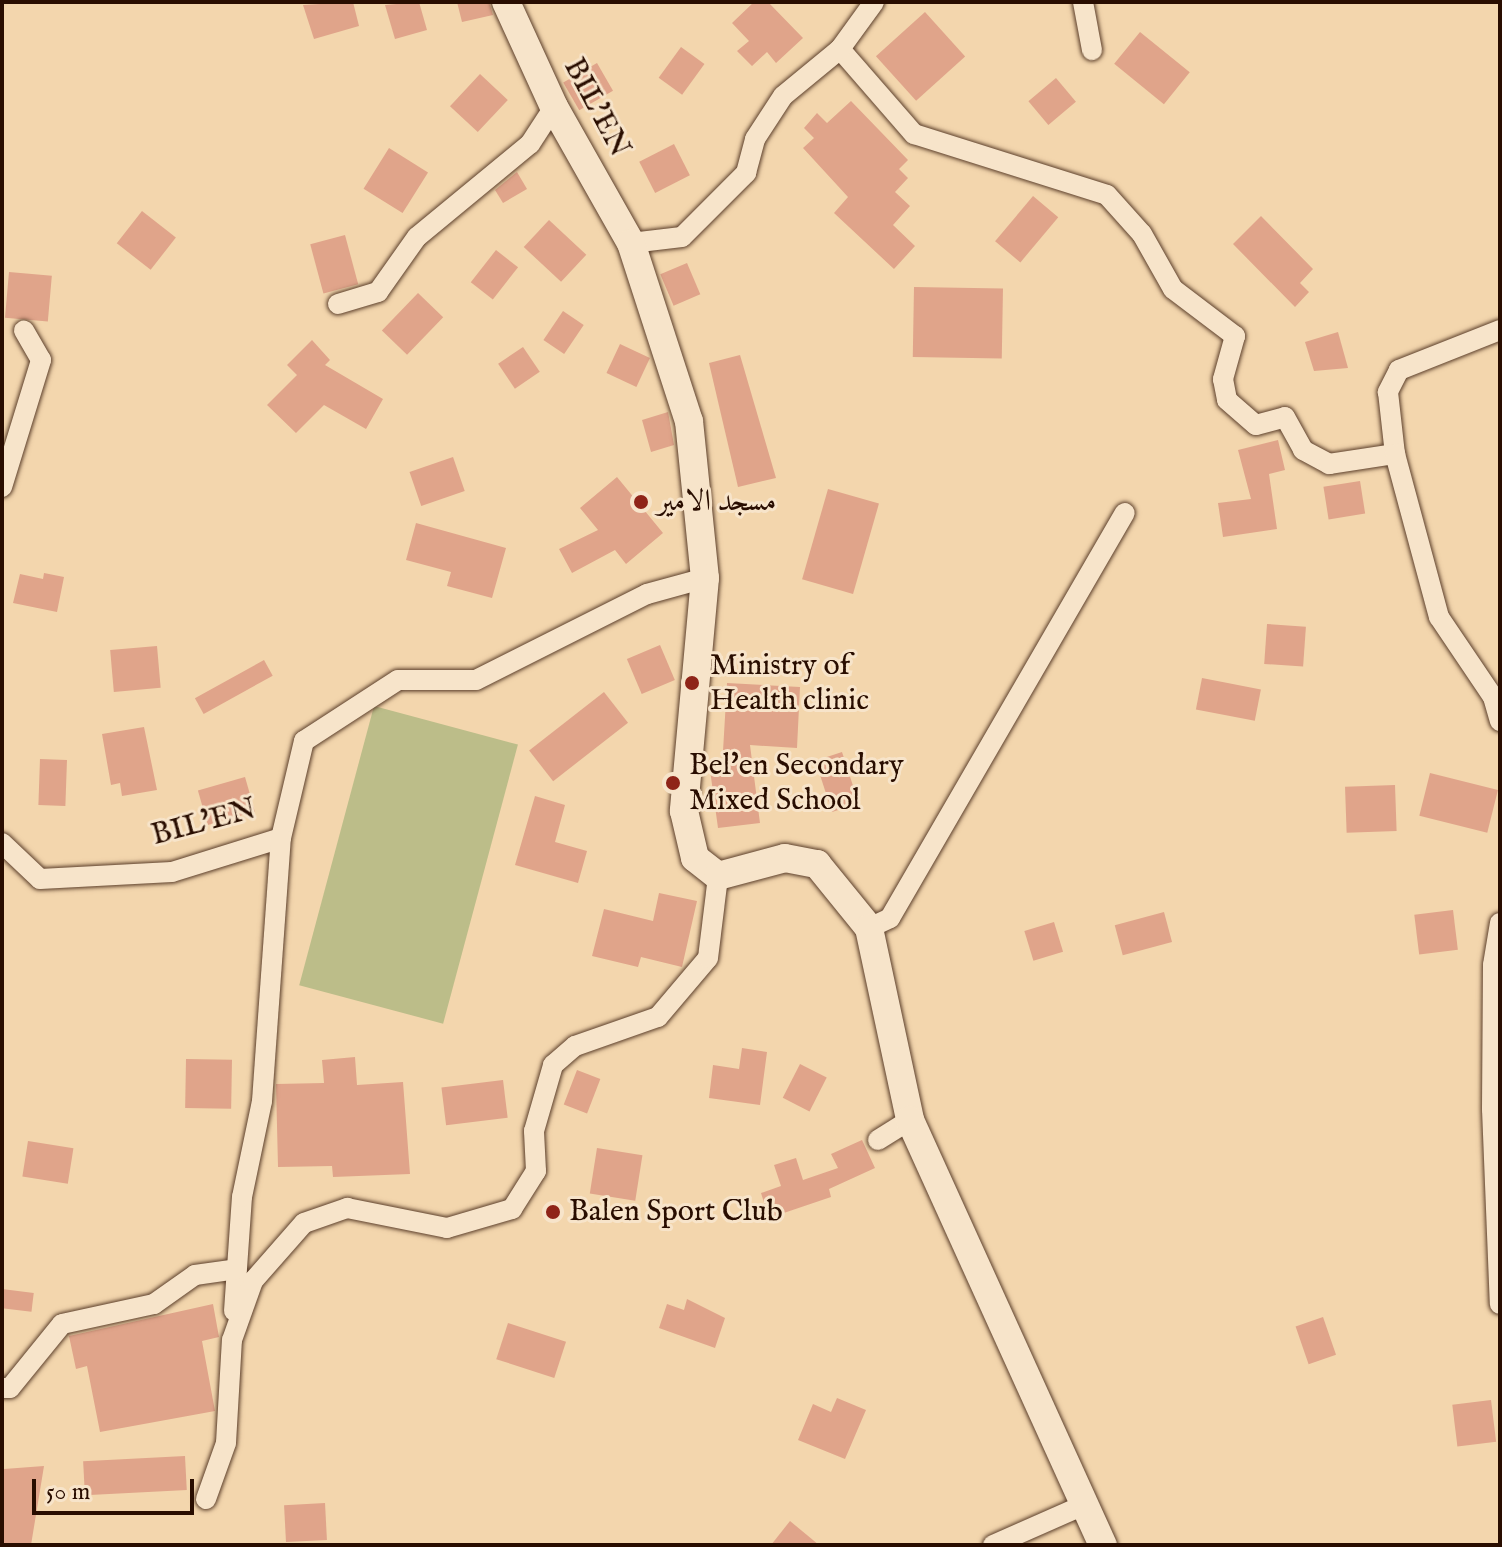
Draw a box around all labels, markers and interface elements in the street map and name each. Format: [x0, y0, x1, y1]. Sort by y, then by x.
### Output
street label: BIL'EN [555, 52, 637, 164]
place label: مسجد الامير [657, 484, 776, 520]
marker: مسجد الامير [632, 493, 650, 511]
place label: Ministry of Health clinic [710, 648, 869, 718]
marker: Ministry of Health clinic [681, 672, 703, 694]
place label: Bel'en Secondary Mixed School [689, 748, 904, 818]
marker: Bel'en Secondary Mixed School [664, 774, 682, 792]
street label: BIL'EN [148, 792, 260, 854]
place label: Balen Sport Club [569, 1194, 783, 1230]
marker: Balen Sport Club [544, 1203, 562, 1221]
scale bar [36, 1463, 198, 1513]
text: 50 m [46, 1477, 90, 1508]

